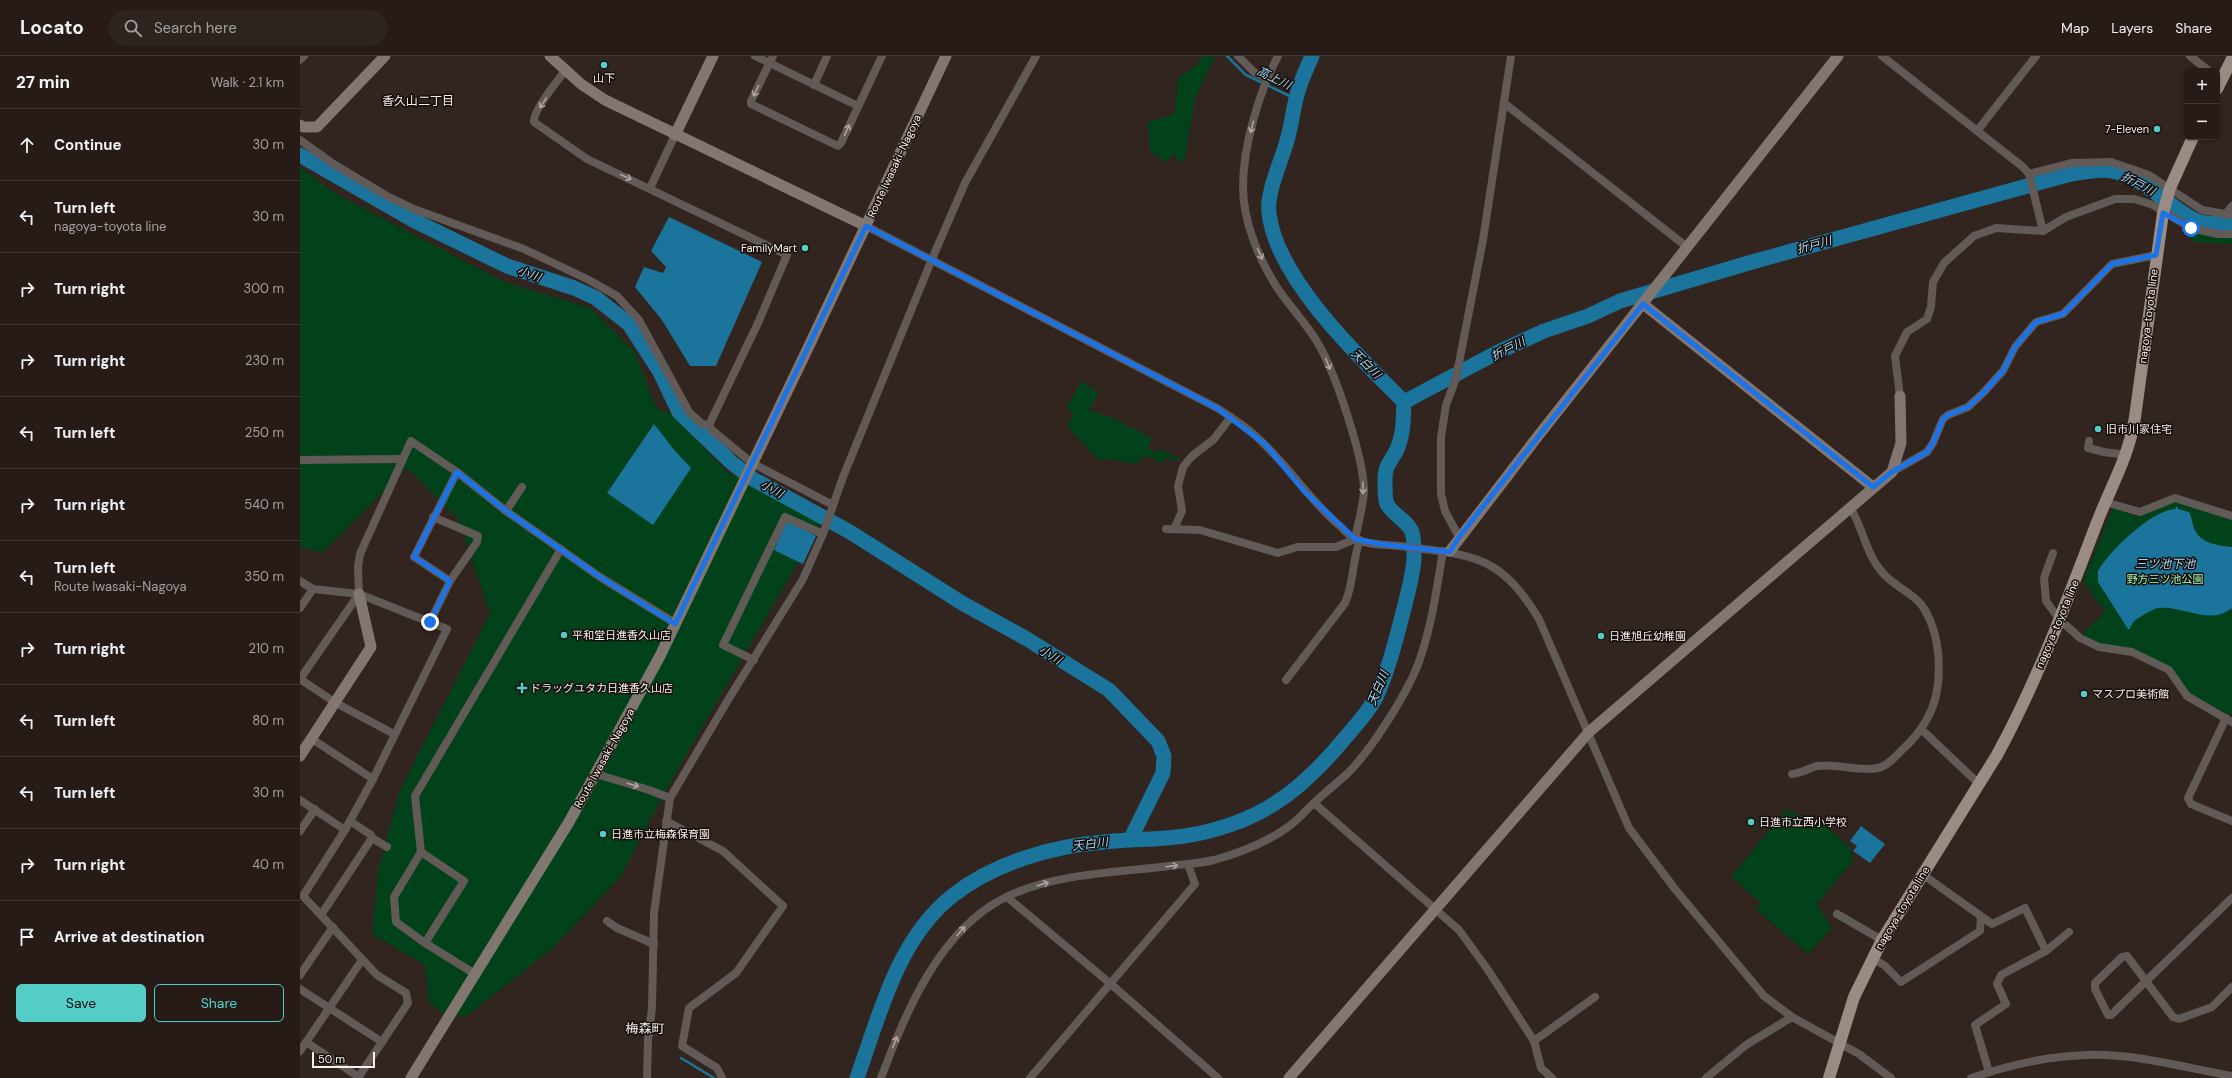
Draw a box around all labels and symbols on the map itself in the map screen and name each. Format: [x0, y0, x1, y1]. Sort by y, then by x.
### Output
marker: 山下 [599, 60, 609, 70]
water label: 高上川 [1254, 63, 1295, 94]
place label: 山下 [593, 71, 615, 85]
one-way arrow [752, 85, 759, 97]
district label: 香久山二丁目 [382, 93, 454, 109]
one-way arrow [539, 97, 547, 108]
street label: Route Iwasaki-Nagoya [864, 112, 924, 220]
one-way arrow [1248, 120, 1256, 133]
place label: 7-Eleven [2105, 122, 2149, 136]
one-way arrow [844, 124, 851, 136]
marker: 7-Eleven [2152, 124, 2162, 134]
water label: 折戸川 [2118, 168, 2159, 200]
one-way arrow [620, 174, 632, 181]
route start [2182, 219, 2200, 237]
water label: 折戸川 [1795, 232, 1835, 257]
place label: FamilyMart [741, 241, 797, 255]
marker: FamilyMart [800, 243, 810, 253]
one-way arrow [1257, 247, 1264, 259]
water label: 小川 [515, 262, 545, 286]
street label: nagoya-toyota line [2135, 268, 2161, 364]
water label: 折戸川 [1488, 333, 1529, 364]
water label: 天白川 [1348, 346, 1386, 384]
one-way arrow [1325, 357, 1332, 369]
place label: 旧市川家住宅 [2106, 422, 2172, 436]
marker: 旧市川家住宅 [2093, 424, 2103, 434]
water label: 小川 [758, 476, 788, 503]
one-way arrow [1359, 481, 1367, 494]
water label: 三ツ池下池 [2135, 556, 2196, 572]
park label: 野方三ツ池公園 [2127, 572, 2204, 586]
street label: nagoya-toyota line [2032, 578, 2082, 670]
route end [421, 613, 439, 631]
place label: 平和堂日進香久山店 [572, 628, 671, 642]
place label: 日進旭丘幼稚園 [1609, 629, 1686, 643]
marker: 平和堂日進香久山店 [559, 630, 569, 640]
marker: 日進旭丘幼稚園 [1596, 631, 1606, 641]
water label: 小川 [1036, 642, 1066, 669]
water label: 天白川 [1364, 666, 1393, 708]
place label: ドラッグユタカ日進香久山店 [530, 681, 673, 695]
marker: ドラッグユタカ日進香久山店 [517, 683, 527, 693]
place label: マスプロ美術館 [2092, 687, 2169, 701]
marker: マスプロ美術館 [2079, 689, 2089, 699]
street label: Route Iwasaki-Nagoya [571, 706, 637, 810]
one-way arrow [626, 782, 639, 789]
place label: 日進市立西小学校 [1759, 815, 1847, 829]
marker: 日進市立西小学校 [1746, 817, 1756, 827]
place label: 日進市立梅森保育園 [611, 827, 710, 841]
marker: 日進市立梅森保育園 [598, 829, 608, 839]
water label: 天白川 [1071, 834, 1111, 854]
one-way arrow [1165, 862, 1178, 870]
street label: nagoya-toyota line [1872, 864, 1932, 952]
one-way arrow [1037, 880, 1050, 887]
one-way arrow [957, 925, 966, 936]
district label: 梅森町 [625, 1020, 665, 1037]
one-way arrow [892, 1036, 900, 1048]
scale bar [312, 1050, 375, 1069]

